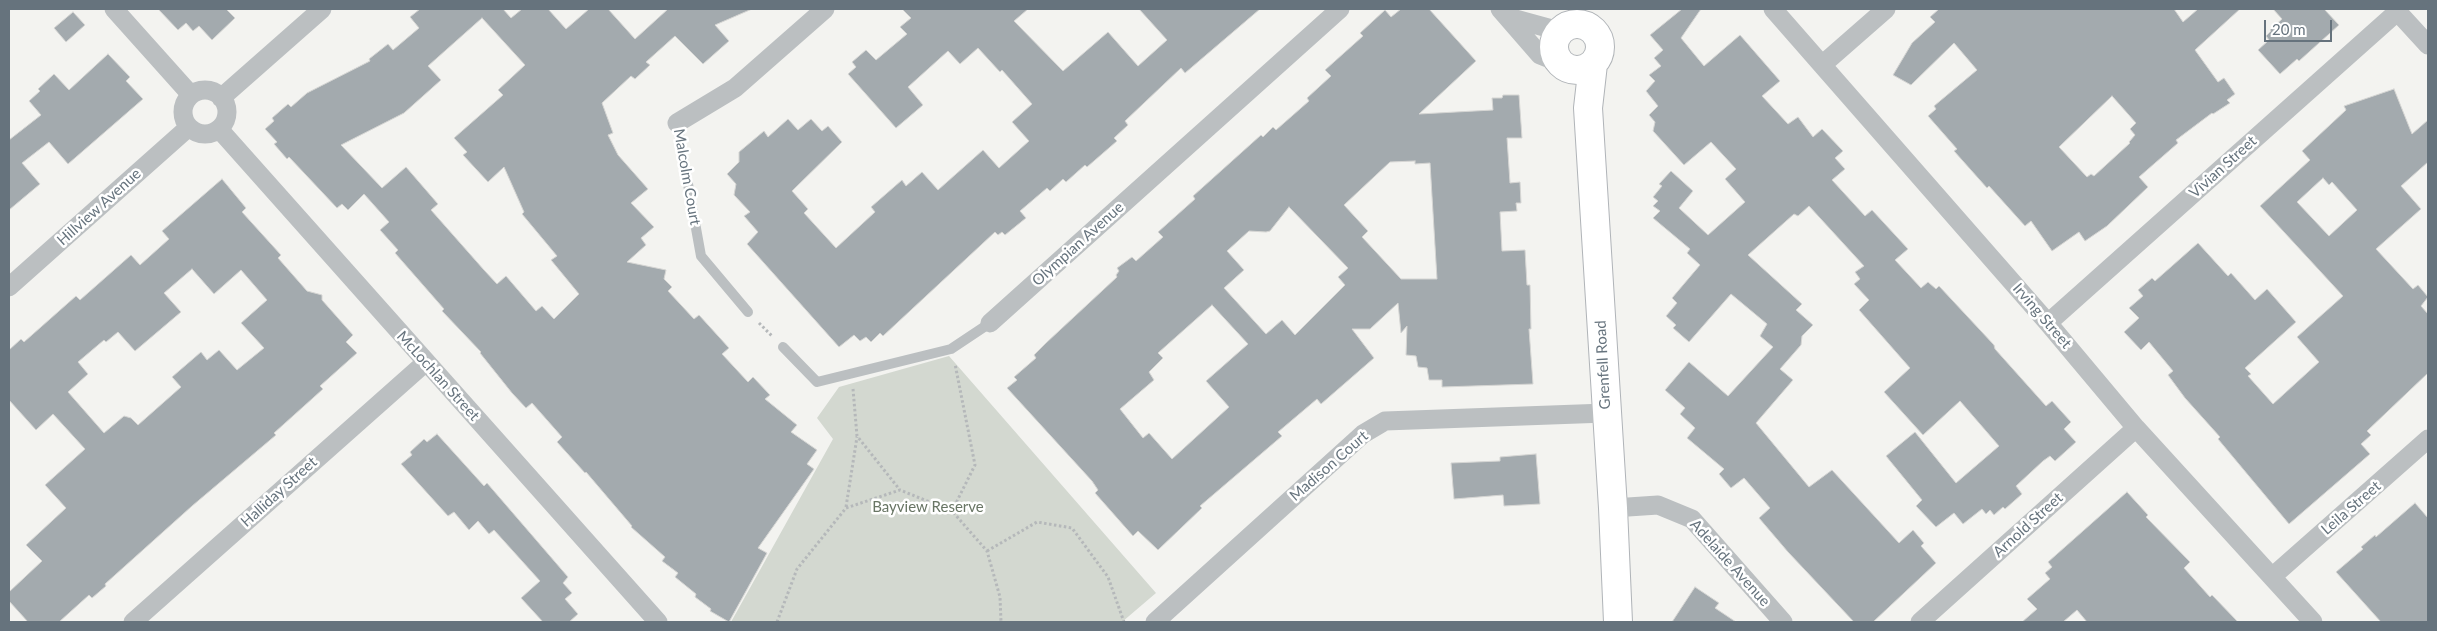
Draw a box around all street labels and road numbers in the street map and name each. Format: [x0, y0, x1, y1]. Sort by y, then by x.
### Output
street label: Malcolm Court [670, 127, 704, 227]
street label: Vivian Street [2186, 132, 2260, 202]
street label: Hillview Avenue [53, 165, 145, 249]
street label: Olympian Avenue [1029, 198, 1127, 290]
street label: Irving Street [2009, 280, 2075, 352]
street label: Grenfell Road [1592, 320, 1614, 410]
street label: McLochlan Street [393, 327, 483, 425]
street label: Madison Court [1286, 427, 1372, 505]
street label: Halliday Street [237, 453, 321, 531]
street label: Leila Street [2318, 477, 2384, 539]
street label: Arnold Street [1989, 489, 2067, 561]
street label: Adelaide Avenue [1686, 516, 1774, 610]

